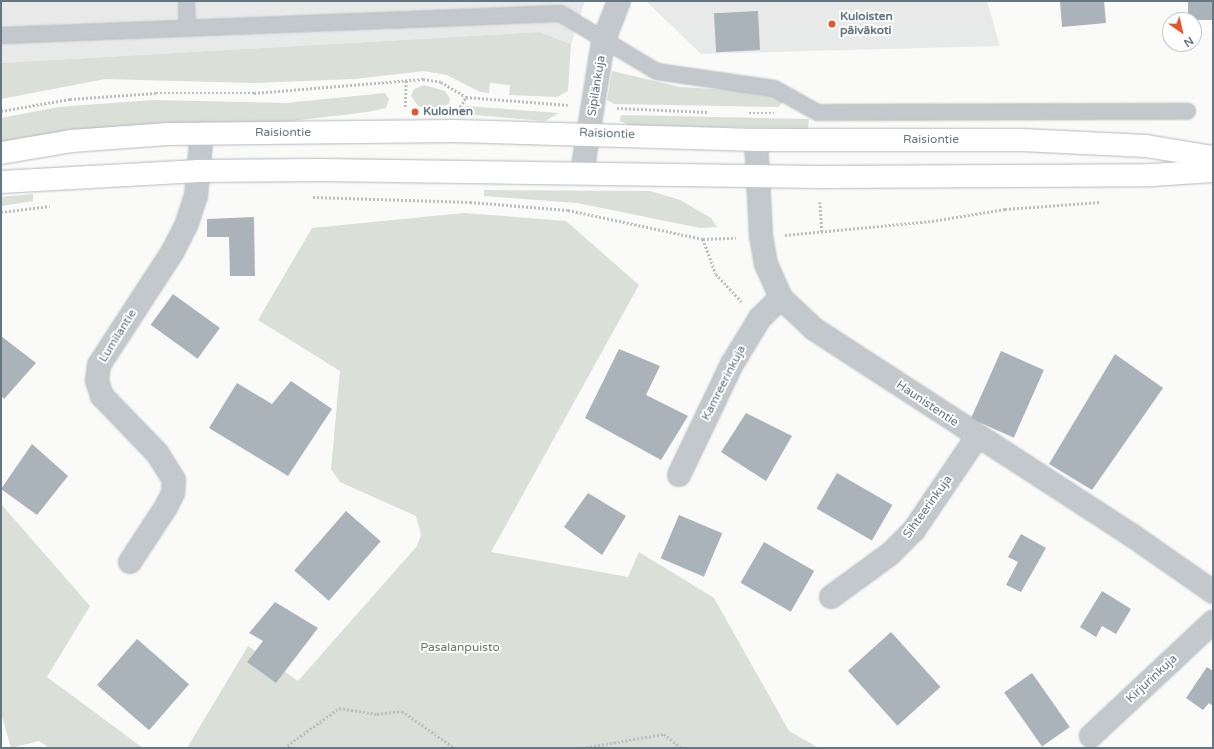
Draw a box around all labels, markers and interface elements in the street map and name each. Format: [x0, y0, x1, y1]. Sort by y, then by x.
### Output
place label: Kuloisten päiväkoti [840, 10, 893, 38]
north arrow [1162, 12, 1202, 52]
marker: Kuloisten päiväkoti [827, 19, 837, 29]
text: N [1181, 34, 1196, 49]
street label: Sipilänkuja [585, 54, 609, 118]
place label: Kuloinen [423, 105, 473, 119]
marker: Kuloinen [410, 107, 420, 117]
street label: Raisiontie [255, 126, 311, 140]
street label: Raisiontie [579, 126, 635, 142]
street label: Raisiontie [903, 133, 959, 147]
street label: Lumilantie [96, 307, 140, 365]
street label: Kamreerinkuja [699, 343, 749, 423]
street label: Haunistentie [893, 378, 961, 430]
street label: Sihteerinkuja [900, 473, 956, 541]
park label: Pasalanpuisto [420, 641, 500, 655]
street label: Kirjurinkuja [1123, 652, 1181, 706]

